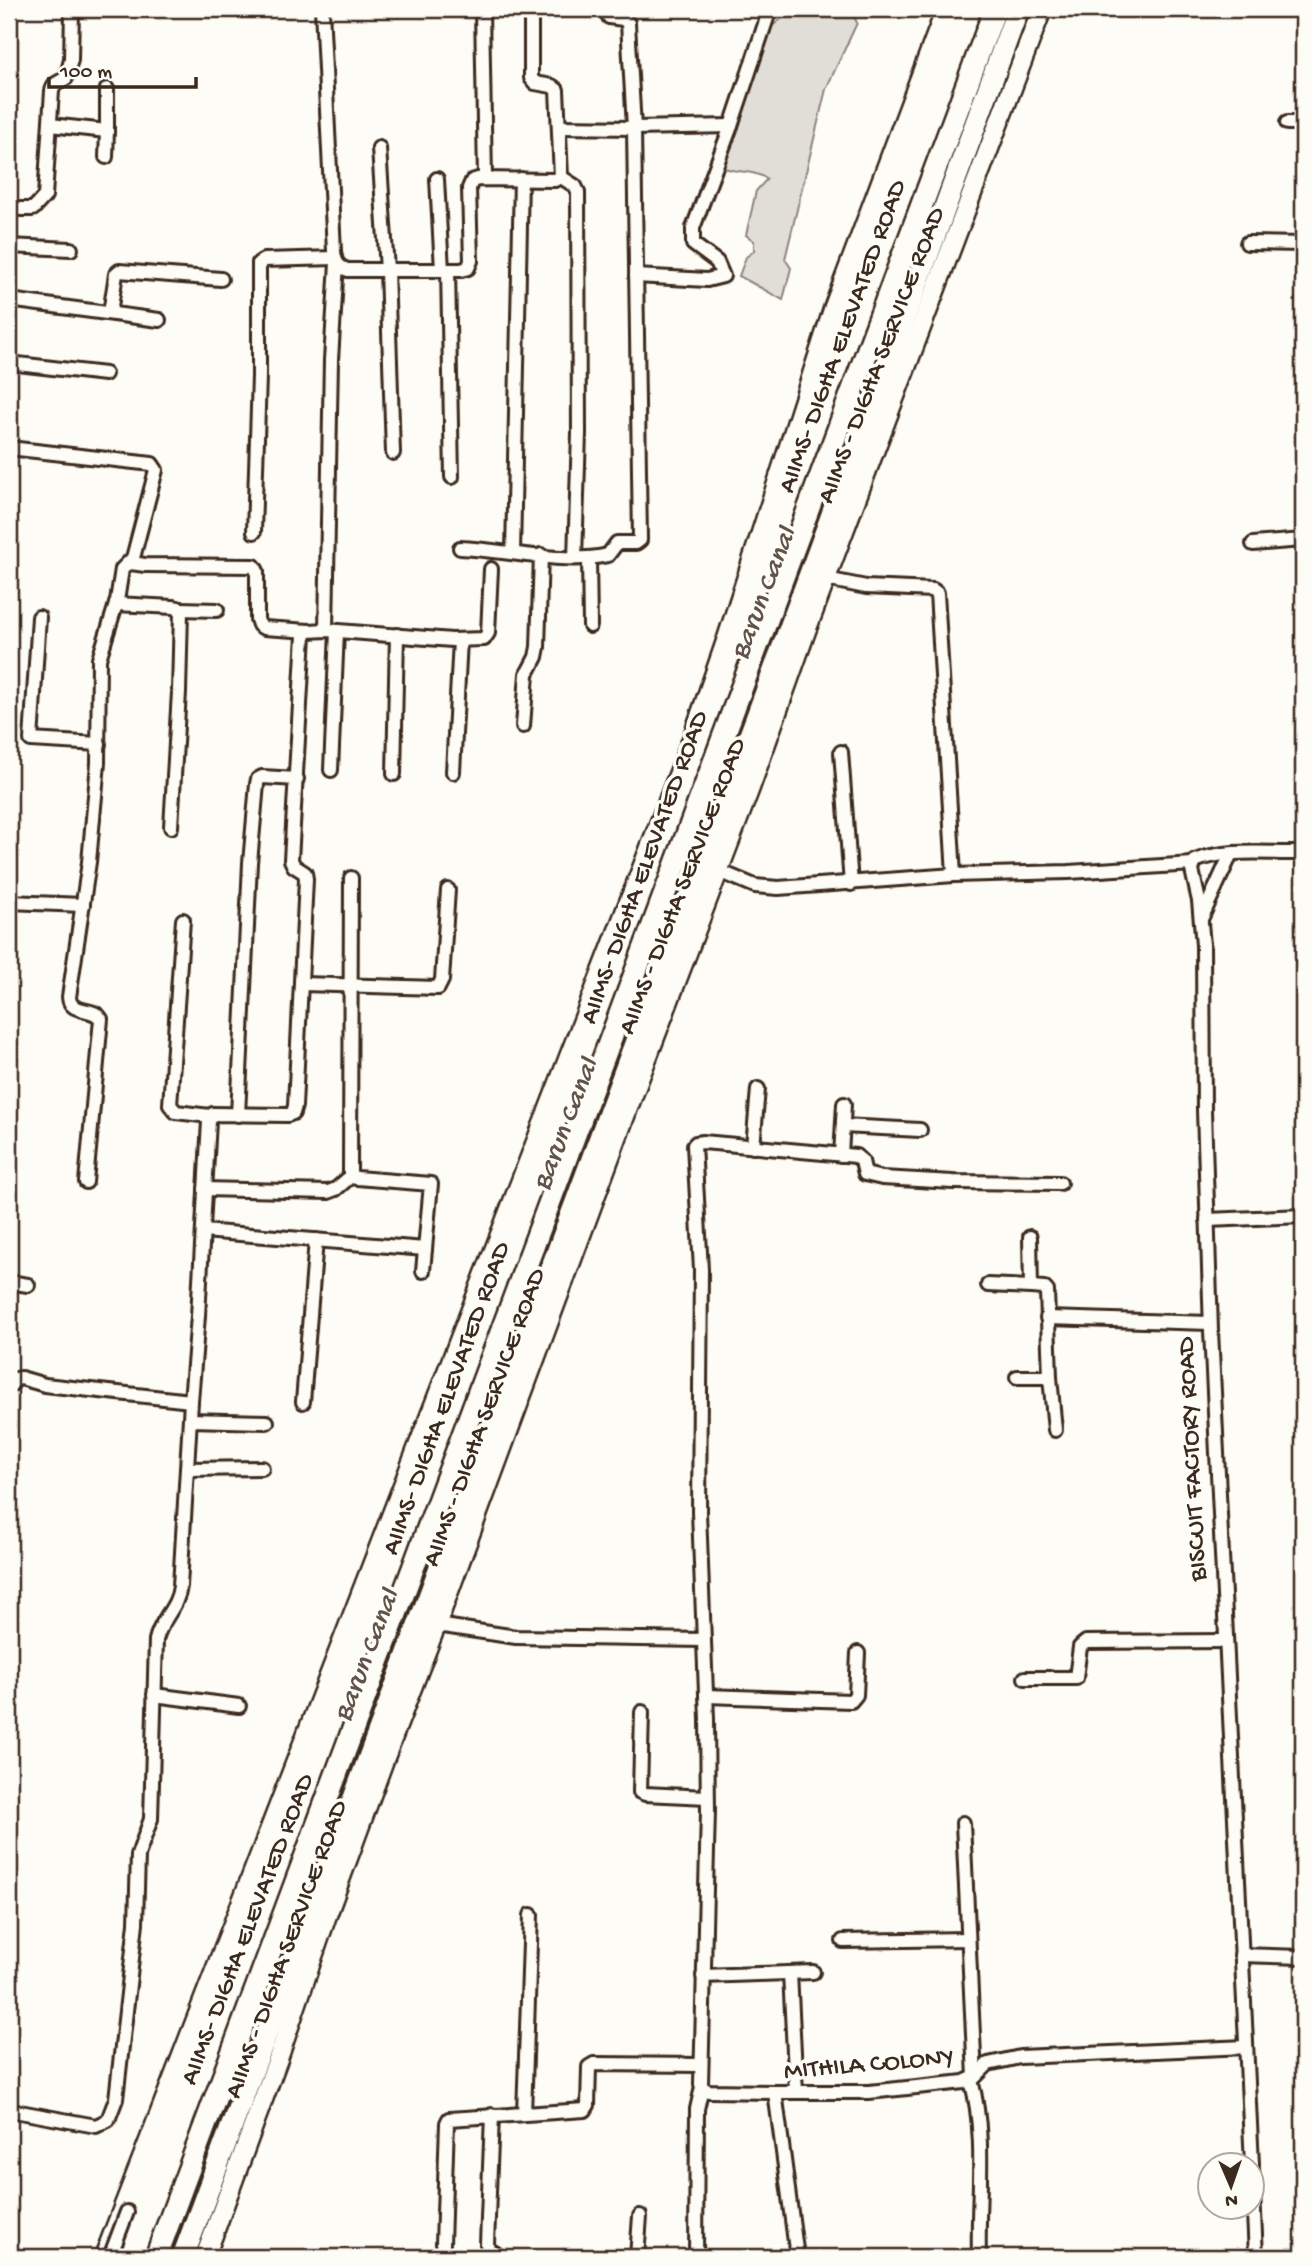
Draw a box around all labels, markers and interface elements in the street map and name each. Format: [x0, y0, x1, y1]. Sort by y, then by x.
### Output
scale bar [49, 46, 196, 90]
text: 100 m [59, 61, 112, 86]
street label: AIIMS- DIGHA ELEVATED ROAD [773, 176, 915, 498]
street label: AIIMS - DIGHA SERVICE ROAD [812, 203, 954, 509]
water label: Barun Canal [725, 522, 806, 665]
street label: AIIMS- DIGHA ELEVATED ROAD [575, 707, 717, 1029]
street label: AIIMS - DIGHA SERVICE ROAD [613, 734, 755, 1040]
water label: Barun Canal [527, 1053, 608, 1196]
street label: AIIMS- DIGHA ELEVATED ROAD [377, 1238, 519, 1560]
street label: AIIMS - DIGHA SERVICE ROAD [418, 1265, 554, 1571]
street label: BISCUIT FACTORY ROAD [1172, 1336, 1216, 1583]
water label: Barun Canal [328, 1584, 409, 1727]
street label: AIIMS- DIGHA ELEVATED ROAD [175, 1770, 323, 2090]
street label: AIIMS - DIGHA SERVICE ROAD [220, 1797, 356, 2103]
street label: MITHILA COLONY [783, 2043, 955, 2089]
north arrow [1196, 2150, 1266, 2220]
text: N [1225, 2188, 1238, 2211]

